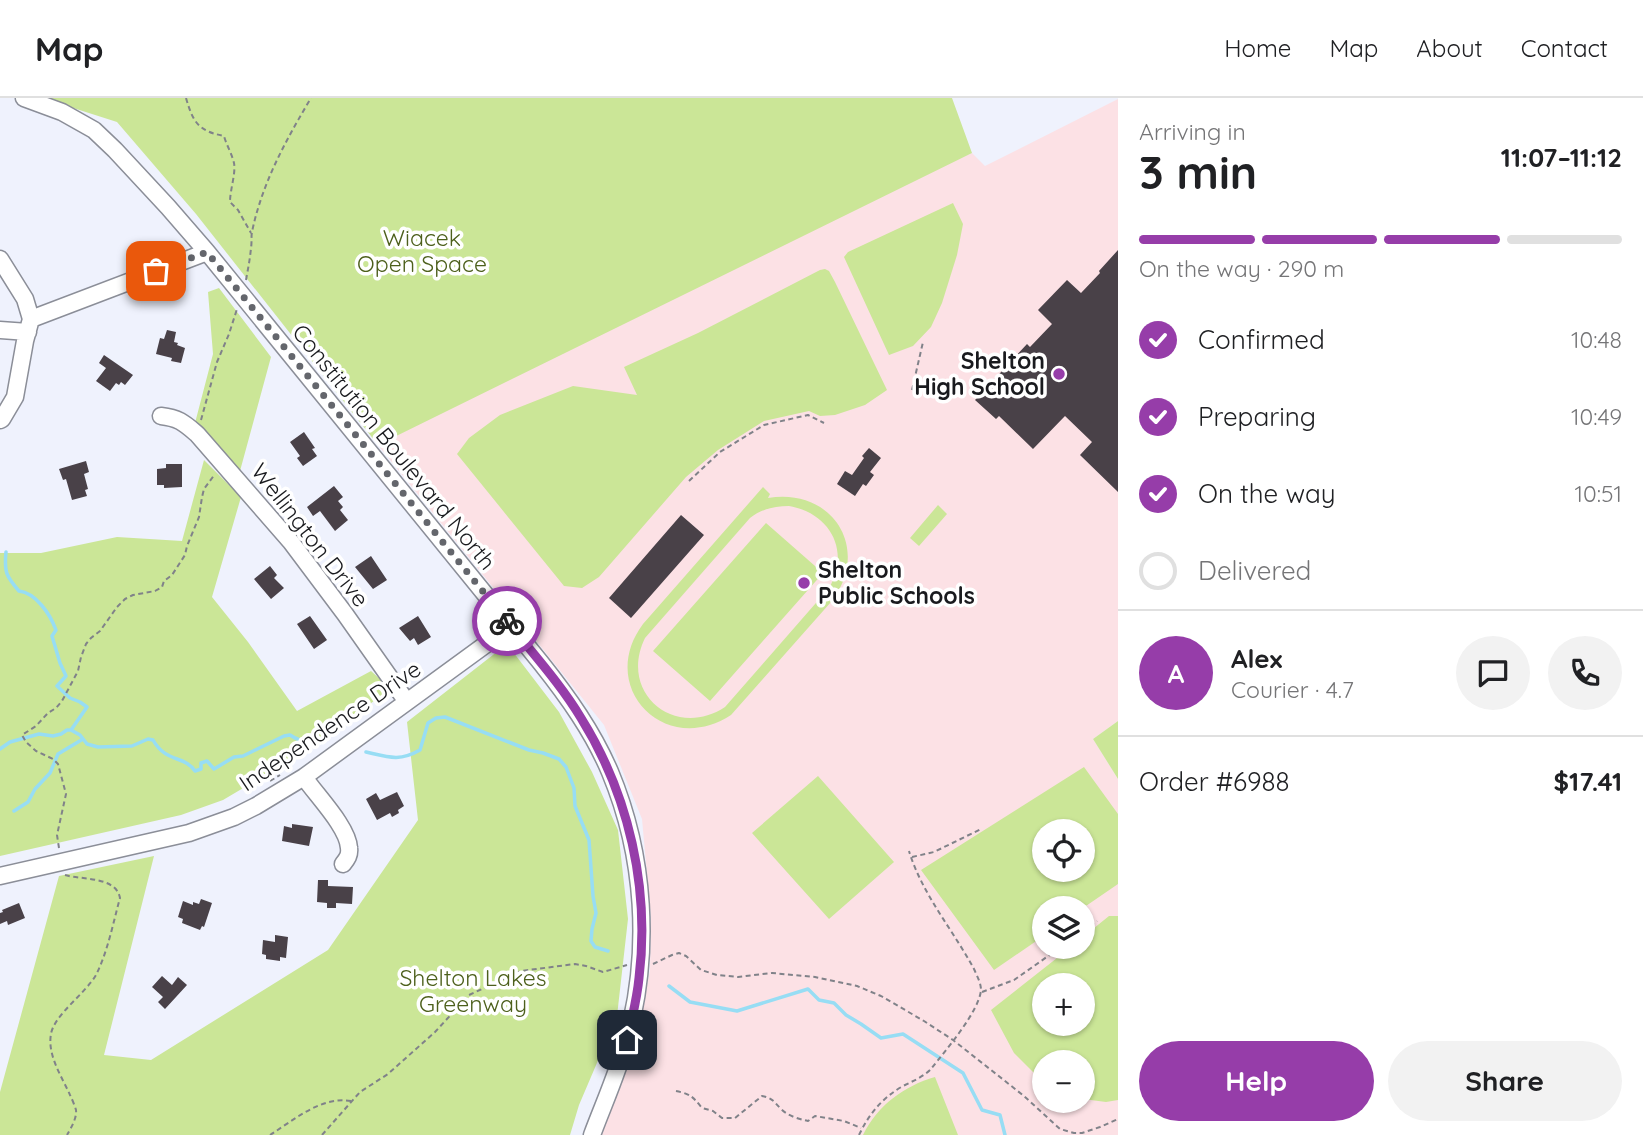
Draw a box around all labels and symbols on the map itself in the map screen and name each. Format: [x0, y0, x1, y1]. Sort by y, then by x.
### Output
park label: Wiacek Open Space [357, 223, 487, 278]
pin [126, 241, 186, 301]
street label: Constitution Boulevard North [286, 318, 502, 575]
place label: Shelton High School [914, 346, 1045, 401]
marker: Shelton High School [1051, 366, 1067, 382]
street label: Wellington Drive [245, 457, 376, 612]
place label: Shelton Public Schools [818, 555, 975, 610]
marker: Shelton Public Schools [796, 575, 812, 591]
courier [472, 586, 542, 656]
street label: Independence Drive [233, 654, 426, 797]
park label: Shelton Lakes Greenway [399, 963, 547, 1018]
pin [597, 1010, 657, 1070]

